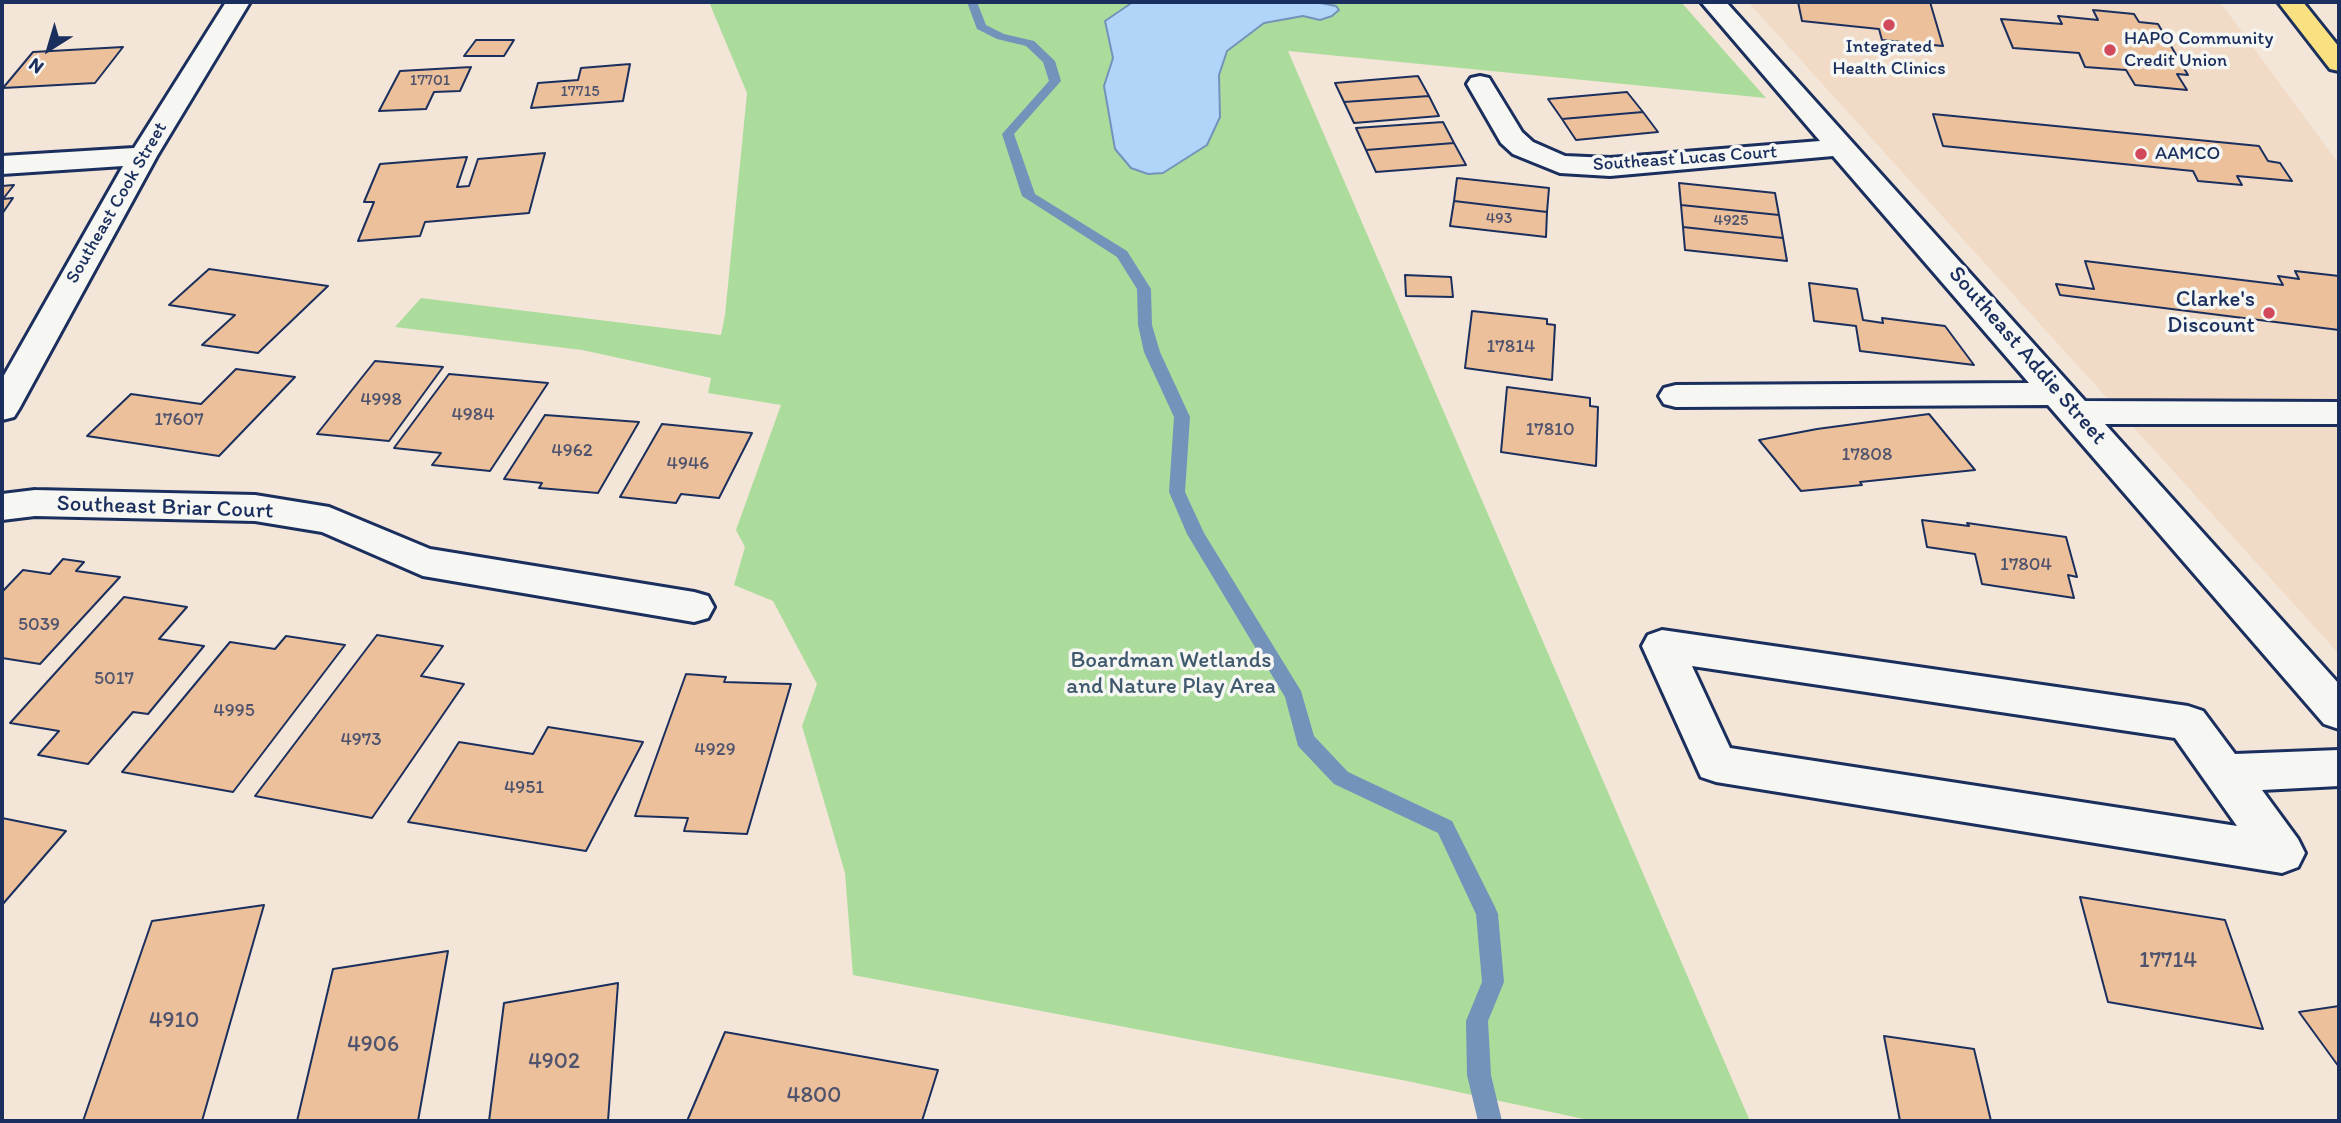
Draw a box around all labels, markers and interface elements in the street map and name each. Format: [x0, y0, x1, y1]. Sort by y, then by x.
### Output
north arrow [14, 14, 84, 84]
marker: Integrated Health Clinics [1881, 17, 1897, 33]
place label: HAPO Community Credit Union [2124, 28, 2273, 72]
place label: Integrated Health Clinics [1832, 36, 1946, 80]
marker: HAPO Community Credit Union [2102, 42, 2118, 58]
text: N [24, 53, 48, 79]
house number: 17701 [410, 71, 450, 91]
house number: 17715 [560, 82, 600, 102]
street label: Southeast Cook Street [61, 118, 173, 288]
street label: Southeast Lucas Court [1592, 141, 1778, 177]
place label: AAMCO [2155, 143, 2220, 165]
marker: AAMCO [2133, 146, 2149, 162]
house number: 493 [1486, 209, 1512, 229]
house number: 4925 [1714, 211, 1748, 231]
street label: Southeast Addie Street [1942, 261, 2112, 451]
place label: Clarke's Discount [2167, 286, 2255, 340]
marker: Clarke's Discount [2261, 305, 2277, 321]
house number: 17814 [1487, 336, 1535, 358]
house number: 4998 [360, 389, 402, 411]
house number: 4984 [451, 404, 495, 426]
house number: 17607 [154, 409, 204, 431]
house number: 17810 [1525, 419, 1575, 441]
house number: 4962 [551, 440, 593, 462]
house number: 17808 [1842, 444, 1892, 466]
house number: 4946 [667, 453, 709, 475]
street label: Southeast Briar Court [56, 490, 274, 526]
house number: 17804 [2000, 554, 2052, 576]
house number: 5039 [18, 614, 60, 636]
park label: Boardman Wetlands and Nature Play Area [1066, 647, 1276, 701]
house number: 5017 [94, 668, 134, 690]
house number: 4995 [213, 700, 255, 722]
house number: 4973 [340, 729, 382, 751]
house number: 4929 [694, 739, 736, 761]
house number: 4951 [504, 777, 544, 799]
house number: 17714 [2139, 947, 2197, 975]
house number: 4910 [149, 1007, 199, 1035]
house number: 4906 [347, 1031, 399, 1059]
house number: 4902 [528, 1048, 580, 1076]
house number: 4800 [787, 1082, 841, 1110]

